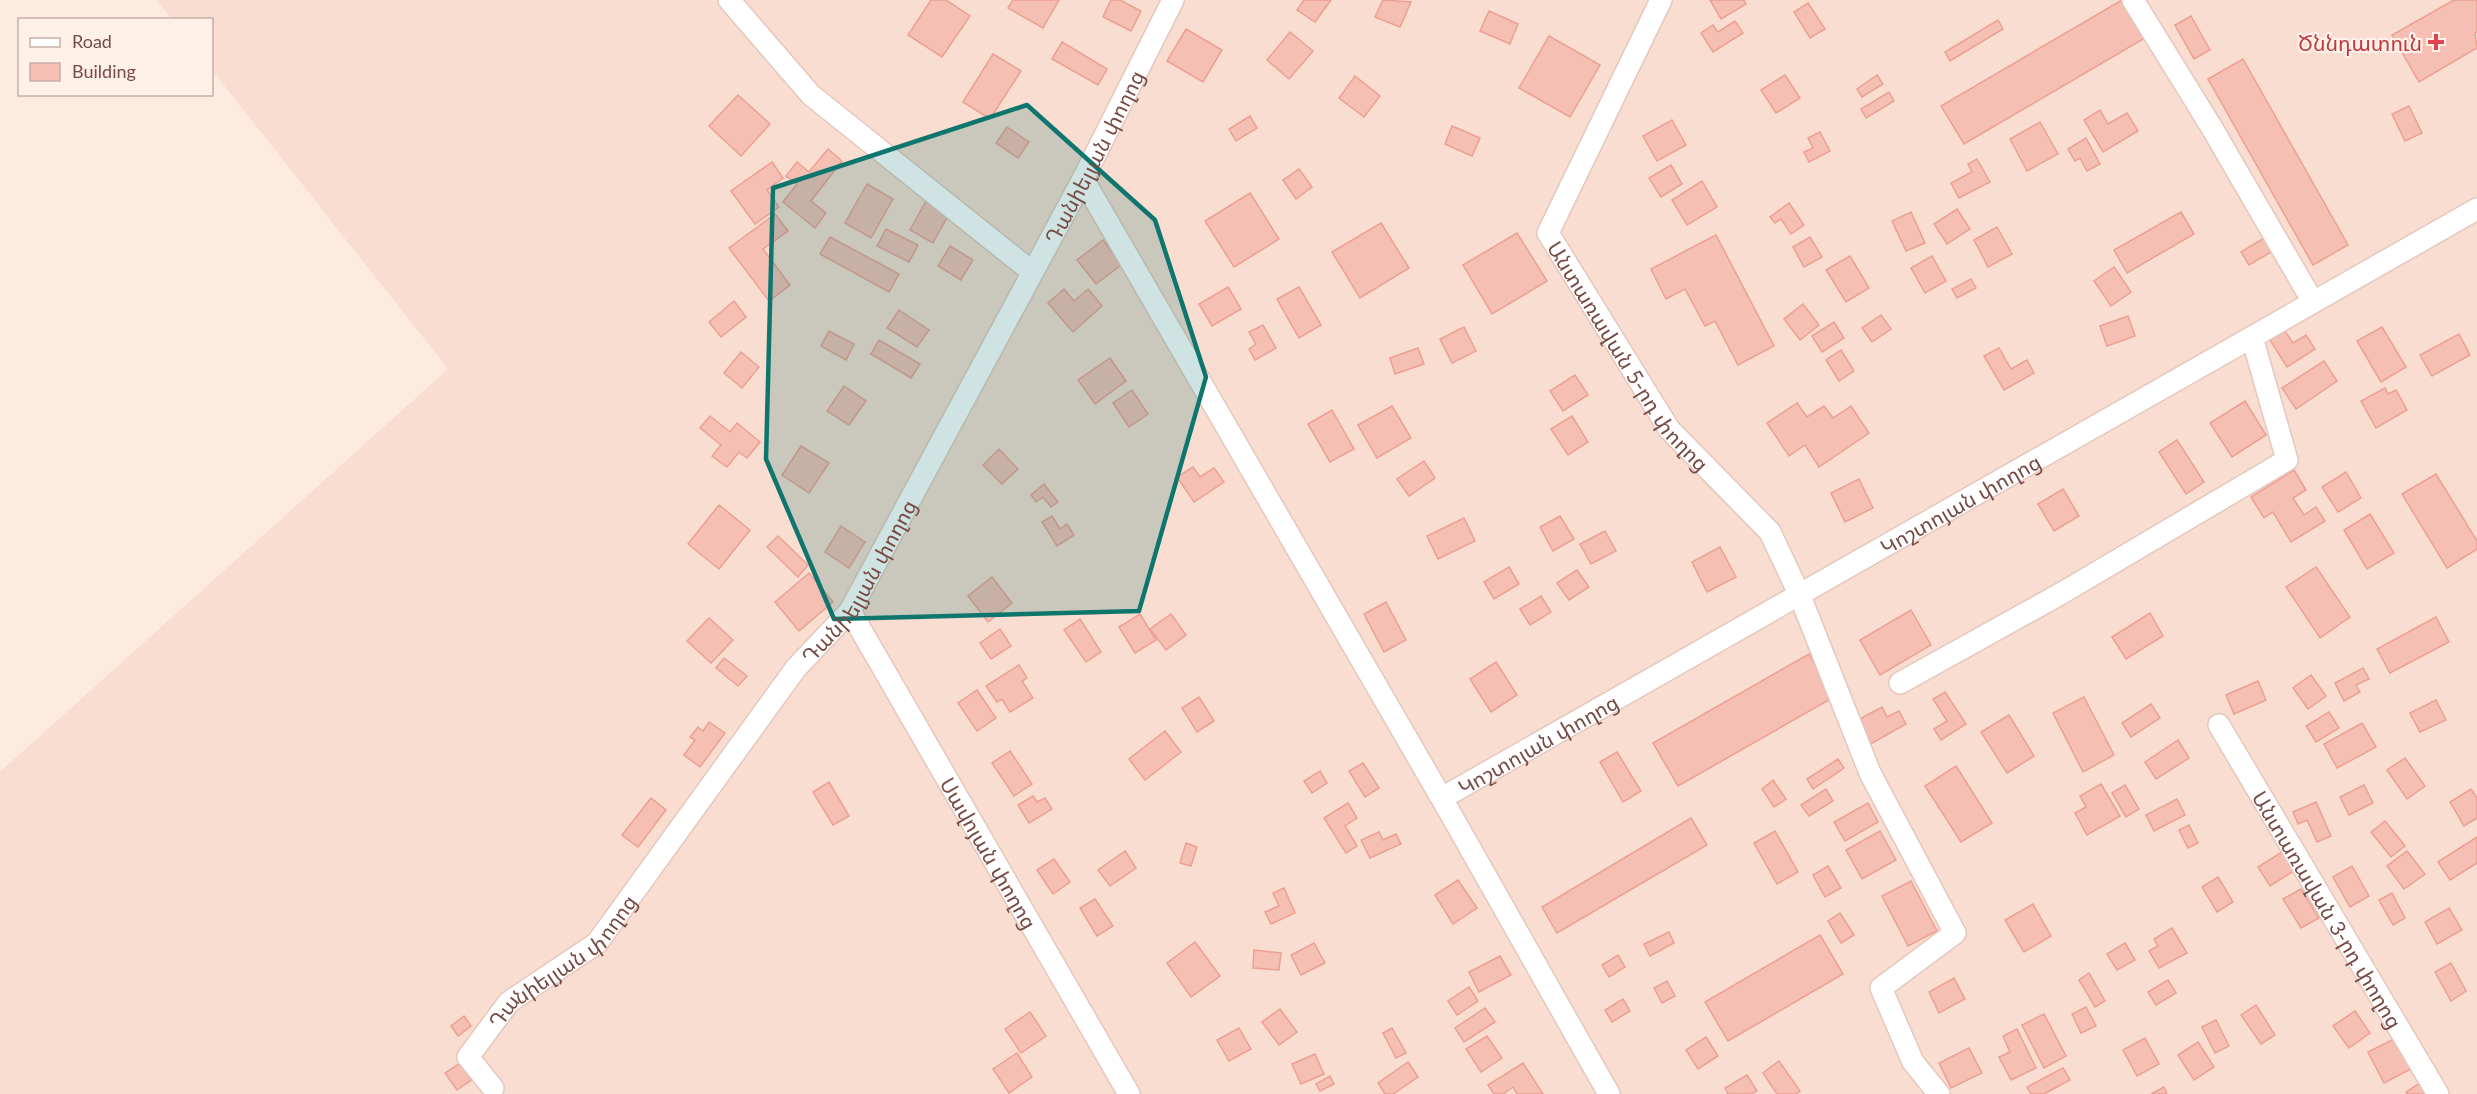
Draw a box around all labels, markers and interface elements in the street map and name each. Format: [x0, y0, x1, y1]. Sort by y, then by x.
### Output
legend [18, 18, 213, 96]
text: Road [72, 30, 112, 52]
place label: Ծննդատուն [2298, 30, 2422, 56]
marker: Ծննդատուն [2427, 33, 2445, 51]
text: Building [72, 60, 136, 82]
street label: Դանիելյան փողոց [1038, 66, 1149, 247]
street label: Անտառավան 5-րդ փողոց [1543, 236, 1715, 476]
street label: Կոշտոյան փողոց [1875, 448, 2045, 559]
street label: Դանիելյան փողոց [795, 495, 921, 668]
street label: Կոշտոյան փողոց [1453, 688, 1623, 799]
street label: Սավոյան փողոց [936, 772, 1043, 934]
street label: Անտառավան 3-րդ փողոց [2248, 786, 2408, 1033]
street label: Դանիելյան փողոց [482, 889, 642, 1032]

